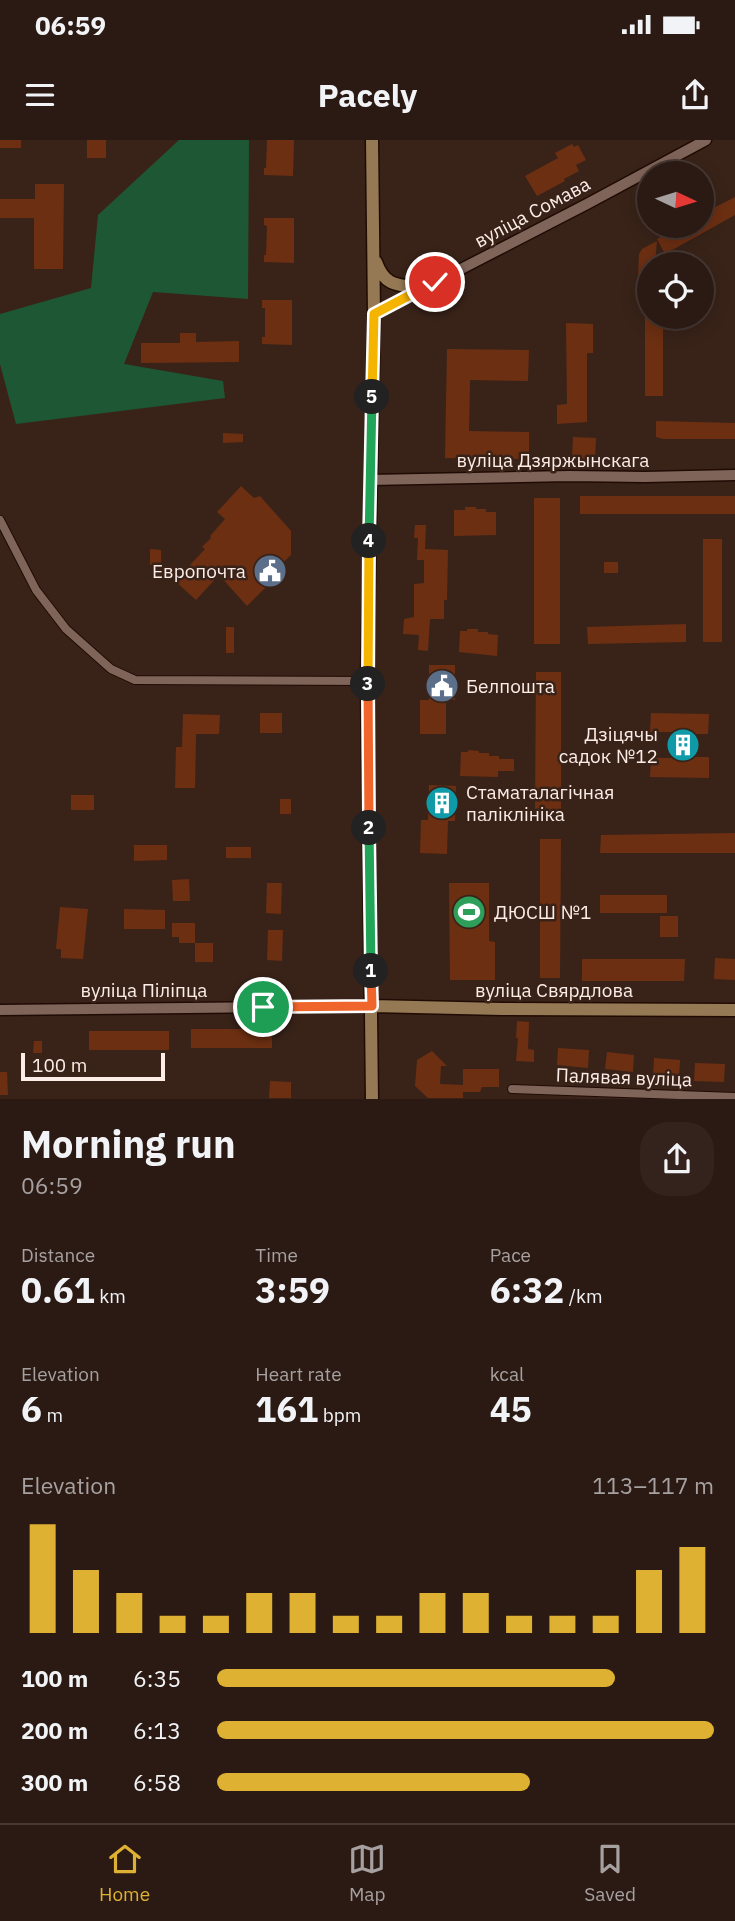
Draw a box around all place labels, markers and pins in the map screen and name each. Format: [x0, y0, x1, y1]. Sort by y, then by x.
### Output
pin [405, 252, 465, 312]
pin: 5 [354, 380, 390, 414]
pin: 4 [352, 524, 386, 558]
public building icon: Европочта [251, 552, 289, 590]
place label: Европочта [152, 559, 246, 583]
pin: 3 [350, 666, 386, 702]
public building icon: Белпошта [423, 667, 461, 705]
place label: Белпошта [466, 674, 555, 698]
place label: Дзіцячы садок №12 [559, 722, 658, 768]
building icon: Дзіцячы садок №12 [664, 726, 702, 764]
place label: Стаматалагічная паліклініка [466, 780, 614, 826]
building icon: Стаматалагічная паліклініка [423, 784, 461, 822]
pin: 2 [352, 810, 386, 846]
sports icon: ДЮСШ №1 [450, 893, 488, 931]
place label: ДЮСШ №1 [494, 900, 591, 924]
pin: 1 [354, 954, 388, 988]
pin [233, 977, 293, 1037]

